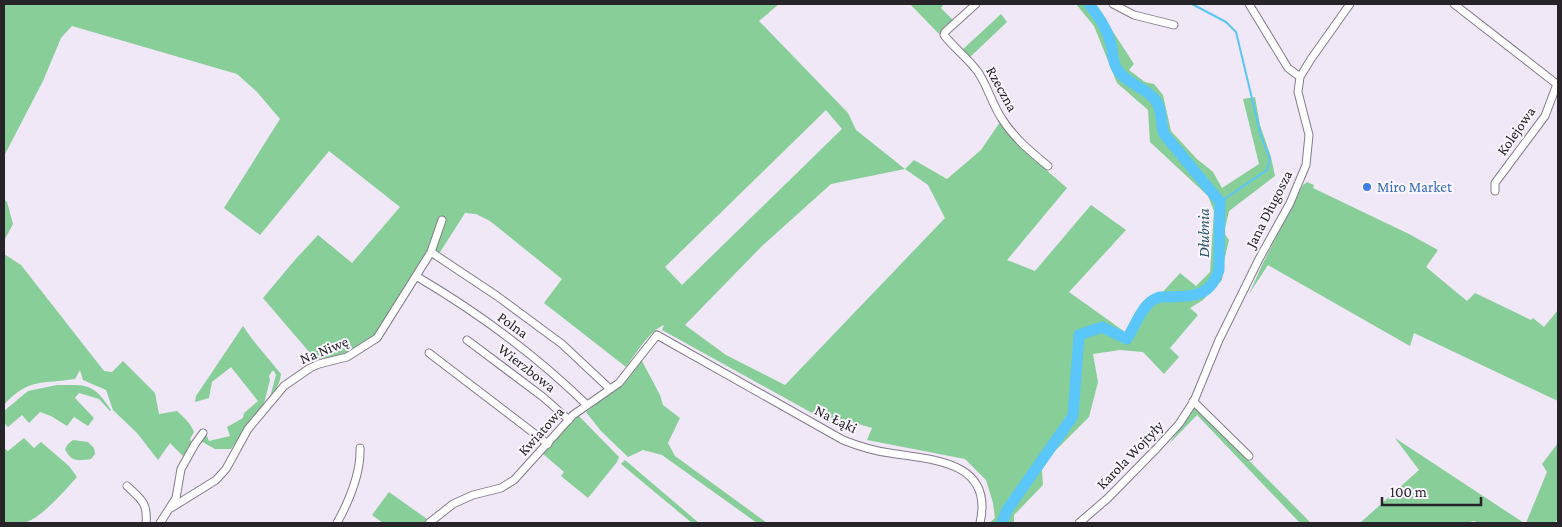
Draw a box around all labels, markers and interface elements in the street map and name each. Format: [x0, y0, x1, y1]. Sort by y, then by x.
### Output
street label: Rzeczna [983, 64, 1021, 114]
street label: Kolejowa [1494, 104, 1539, 159]
street label: Jana Długosza [1242, 168, 1296, 253]
place label: Miro Market [1377, 179, 1453, 195]
marker: Miro Market [1361, 181, 1373, 193]
water label: Dłubnia [1195, 208, 1212, 258]
street label: Polna [495, 309, 531, 341]
street label: Na Niwę [297, 333, 351, 368]
street label: Wierzbowa [495, 341, 559, 395]
street label: Na Łąki [812, 402, 860, 437]
street label: Kwiatowa [515, 403, 567, 459]
street label: Karola Wojtyły [1093, 418, 1167, 493]
scale bar [1382, 474, 1481, 506]
text: 100 m [1390, 484, 1427, 500]

